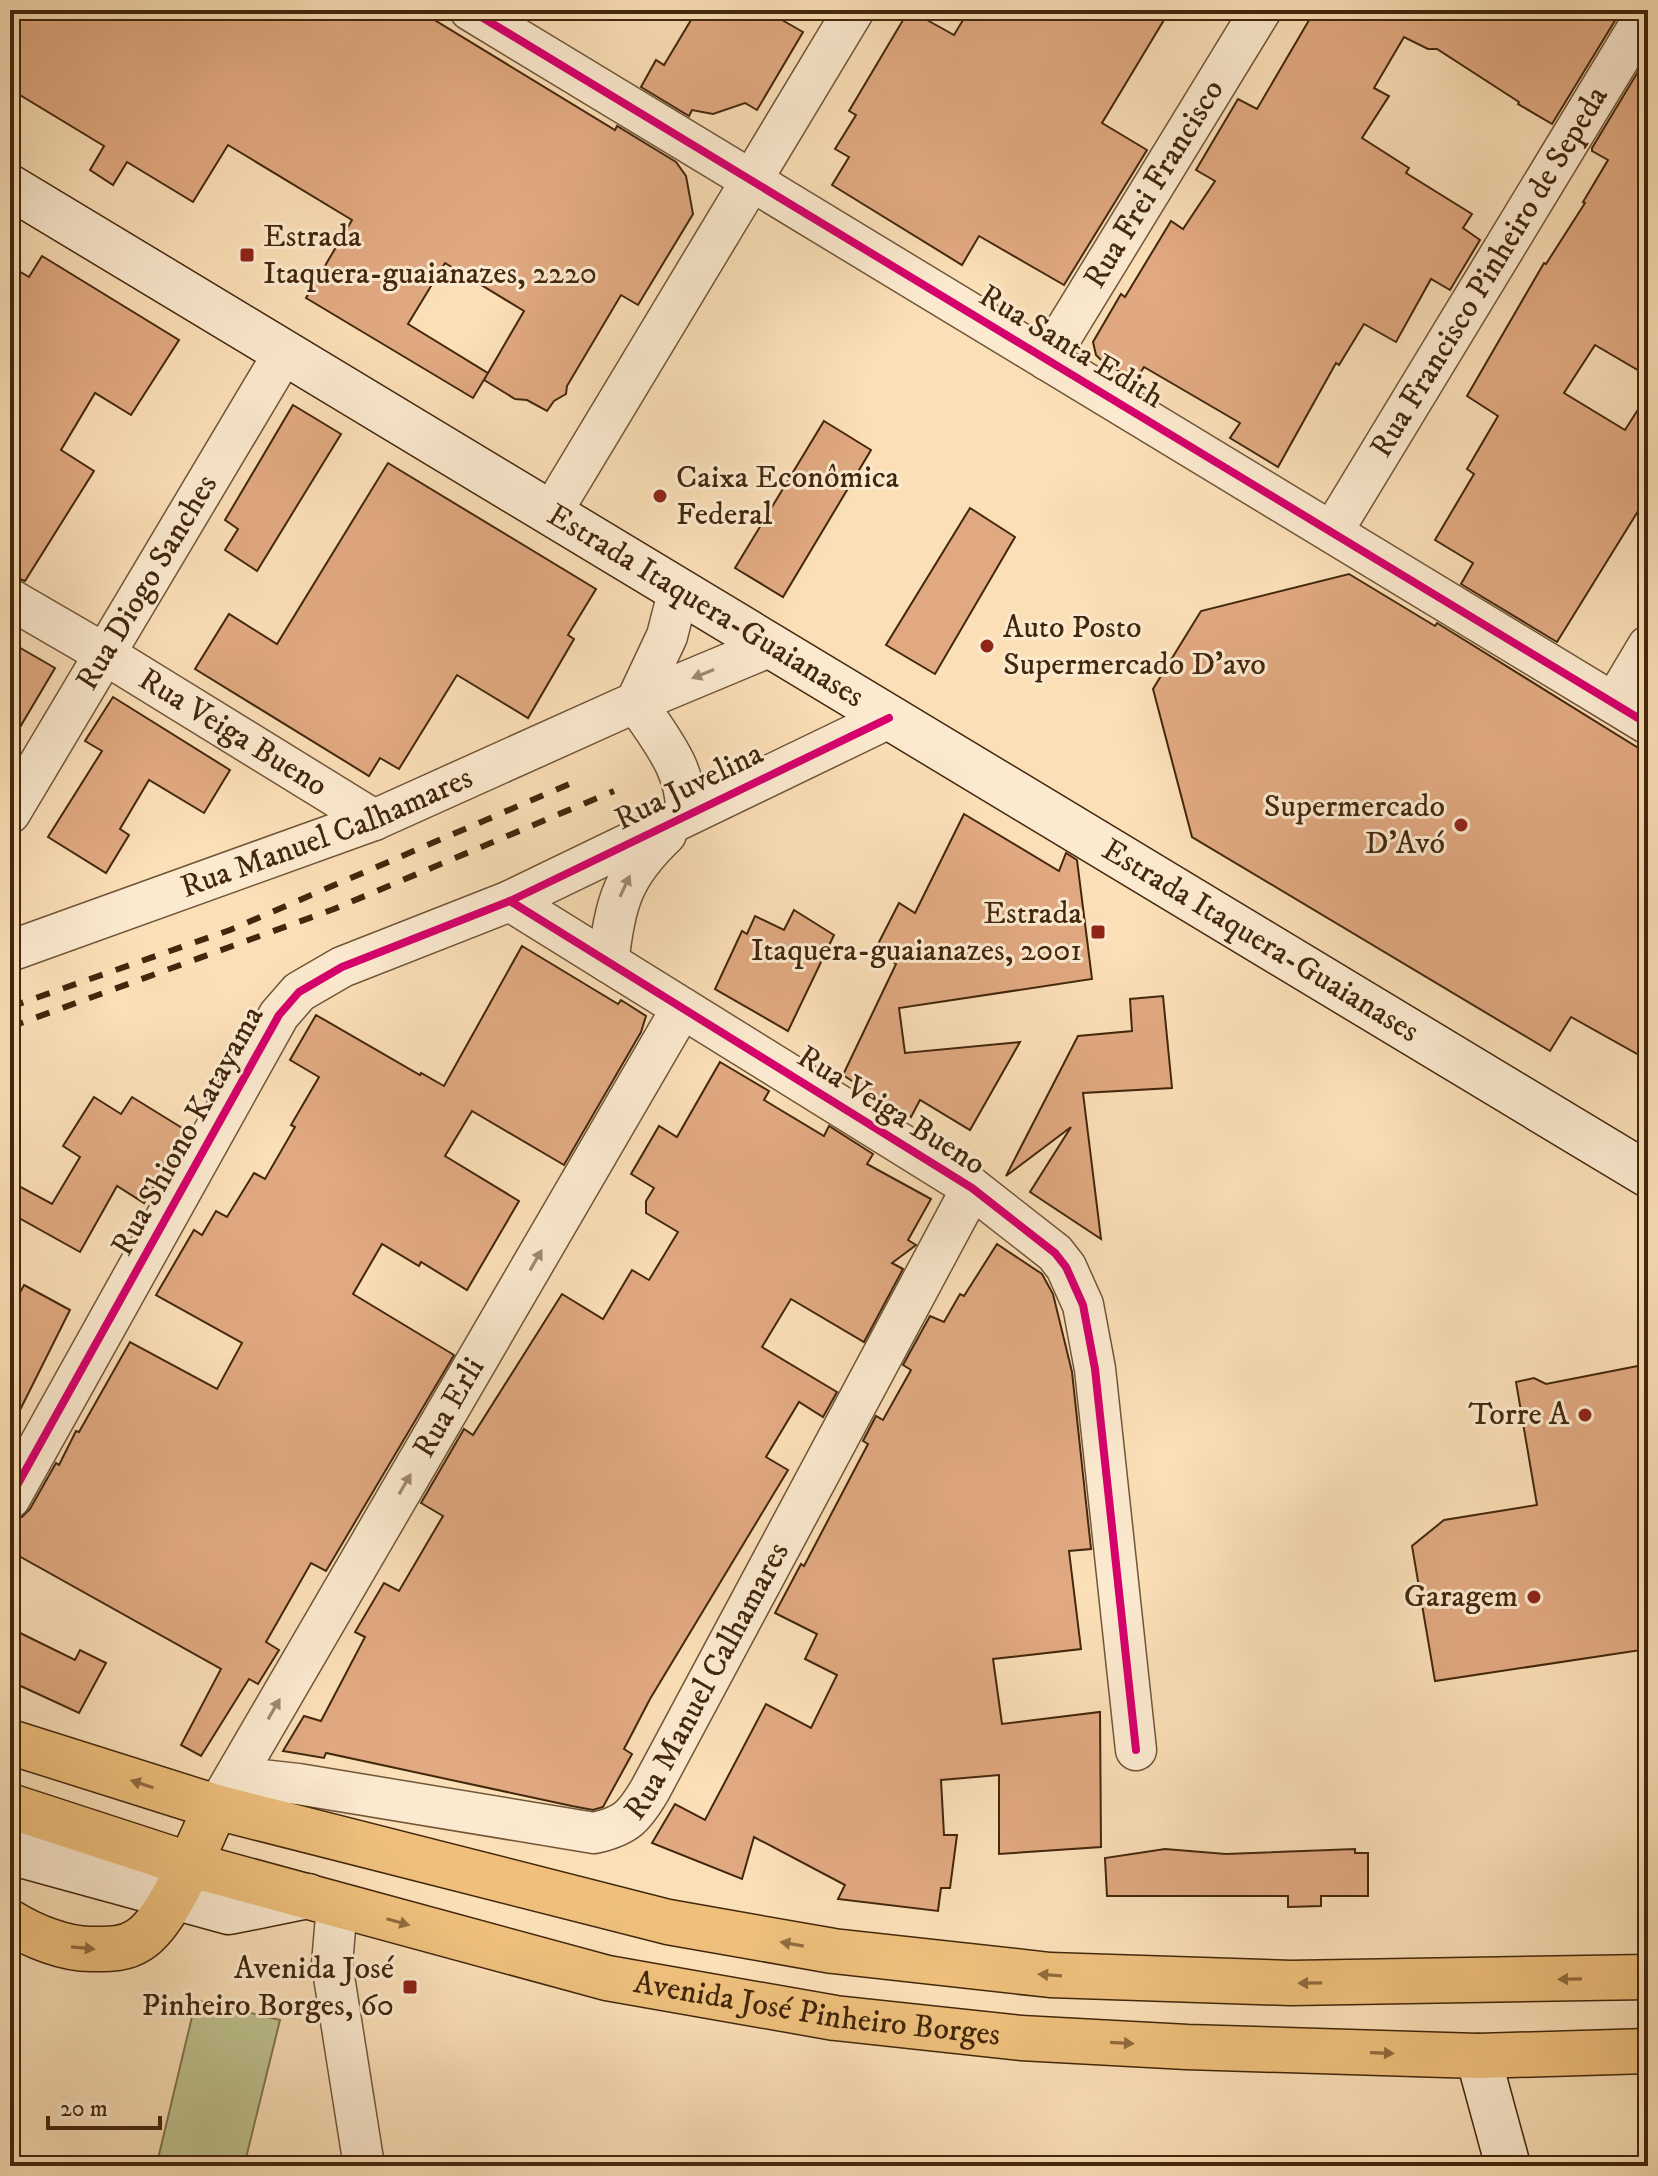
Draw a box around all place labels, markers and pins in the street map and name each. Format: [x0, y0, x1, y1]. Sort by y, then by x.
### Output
place label: Estrada Itaquera-guaianazes, 2220 [263, 217, 597, 294]
marker: Estrada Itaquera-guaianazes, 2220 [238, 246, 256, 264]
place label: Caixa Econômica Federal [676, 458, 900, 535]
marker: Caixa Econômica Federal [651, 487, 669, 505]
place label: Auto Posto Supermercado D'avo [1003, 608, 1266, 685]
marker: Auto Posto Supermercado D'avo [978, 637, 996, 655]
place label: Supermercado D'Avó [1264, 787, 1445, 864]
marker: Supermercado D'Avó [1452, 816, 1470, 834]
place label: Estrada Itaquera-guaianazes, 2001 [751, 894, 1082, 971]
marker: Estrada Itaquera-guaianazes, 2001 [1089, 923, 1107, 941]
place label: Torre A [1468, 1395, 1570, 1435]
marker: Torre A [1576, 1406, 1594, 1424]
place label: Garagem [1404, 1577, 1518, 1617]
marker: Garagem [1525, 1588, 1543, 1606]
place label: Avenida José Pinheiro Borges, 60 [141, 1949, 395, 2026]
marker: Avenida José Pinheiro Borges, 60 [401, 1978, 419, 1996]

